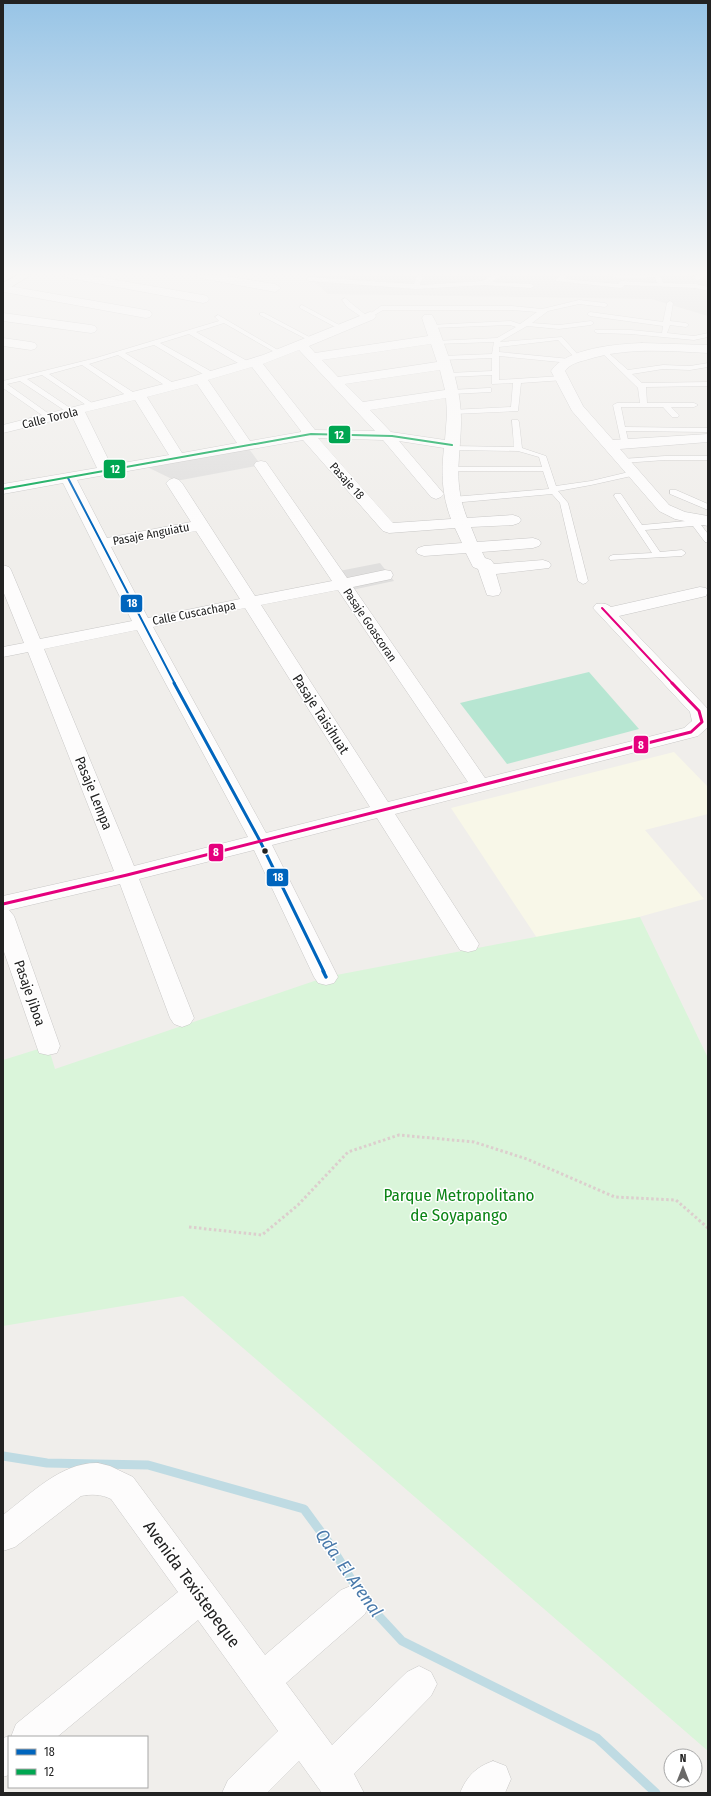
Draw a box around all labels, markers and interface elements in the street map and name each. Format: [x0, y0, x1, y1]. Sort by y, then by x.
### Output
street label: Calle Torola [21, 404, 80, 432]
line badge: 12 [328, 425, 351, 444]
text: 12 [334, 429, 344, 442]
line badge: 12 [103, 459, 126, 479]
street label: Pasaje 18 [327, 460, 367, 502]
text: 12 [110, 463, 120, 476]
street label: Pasaje Anguiatu [112, 520, 190, 548]
street label: Pasaje Goascoran [340, 586, 400, 664]
line badge: 18 [120, 594, 143, 613]
text: 18 [127, 597, 137, 610]
street label: Calle Cuscachapa [151, 598, 237, 628]
street label: Pasaje Taisihuat [289, 671, 353, 758]
line badge: 8 [633, 735, 649, 754]
text: 8 [638, 739, 644, 752]
street label: Pasaje Lempa [71, 754, 116, 832]
line badge: 8 [208, 843, 224, 862]
text: 8 [213, 846, 219, 859]
unlabelled marker [260, 846, 270, 856]
line badge: 18 [266, 868, 289, 887]
text: 18 [273, 871, 283, 884]
street label: Pasaje Jiboa [10, 958, 49, 1028]
park label: Parque Metropolitano de Soyapango [383, 1185, 535, 1226]
street label: Avenida Texistepeque [139, 1517, 245, 1652]
water label: Qda. El Arenal [311, 1525, 388, 1622]
legend [8, 1736, 148, 1788]
text: 18 [44, 1745, 55, 1759]
north arrow [663, 1748, 703, 1788]
text: N [680, 1752, 686, 1765]
text: 12 [44, 1765, 54, 1779]

